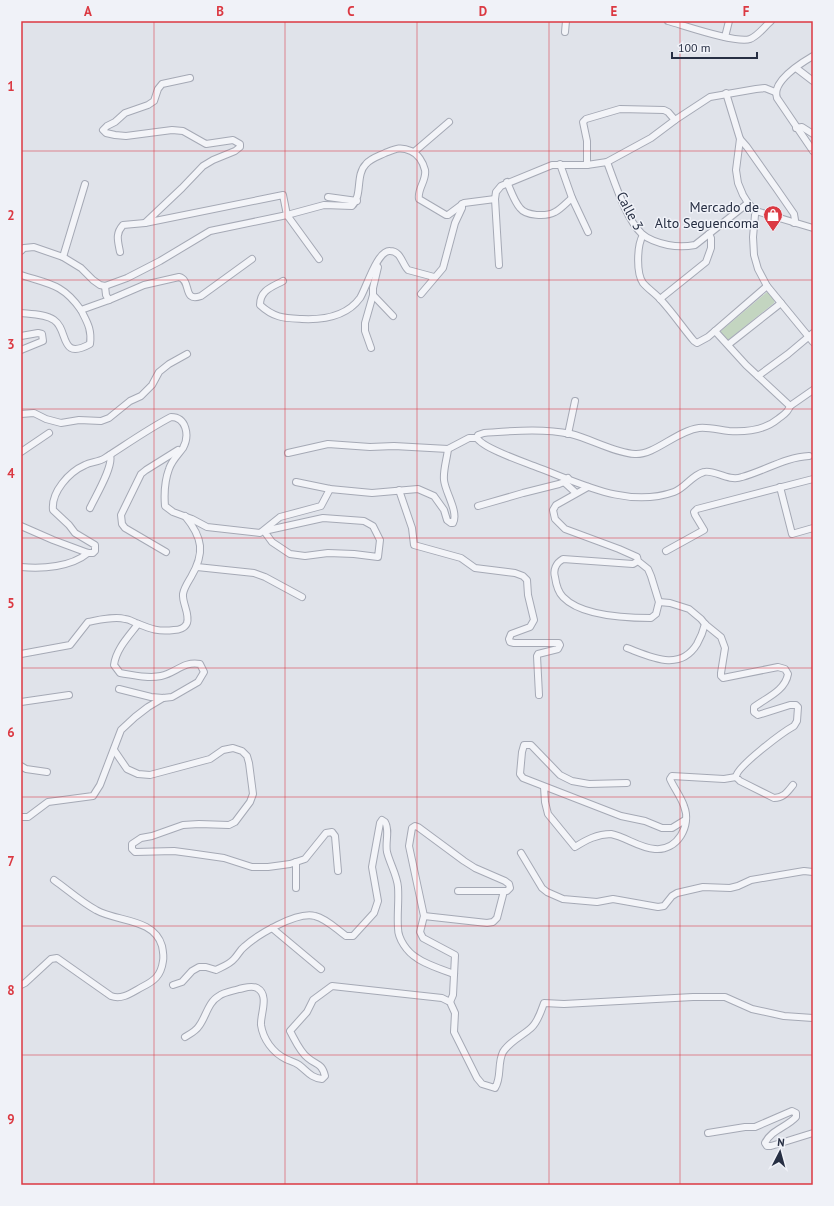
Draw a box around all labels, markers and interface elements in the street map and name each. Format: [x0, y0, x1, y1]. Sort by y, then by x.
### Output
text: A [84, 3, 92, 20]
text: B [216, 3, 224, 20]
text: C [347, 3, 355, 20]
text: D [479, 3, 487, 20]
text: E [611, 3, 618, 20]
text: F [743, 3, 750, 20]
scale bar [672, 34, 757, 60]
text: 100 m [678, 40, 711, 55]
text: 1 [7, 78, 15, 95]
street label: Calle 3 [612, 189, 648, 233]
place label: Mercado de Alto Seguencoma [655, 198, 759, 232]
shop icon: Mercado de Alto Seguencoma [762, 204, 784, 232]
text: 2 [7, 207, 15, 224]
text: 3 [7, 336, 15, 353]
text: 4 [7, 465, 15, 482]
text: 5 [7, 595, 15, 612]
text: 6 [7, 724, 15, 741]
text: 7 [7, 853, 15, 870]
text: 8 [7, 982, 15, 999]
text: 9 [7, 1111, 15, 1128]
north arrow [760, 1132, 800, 1172]
text: N [777, 1135, 785, 1149]

